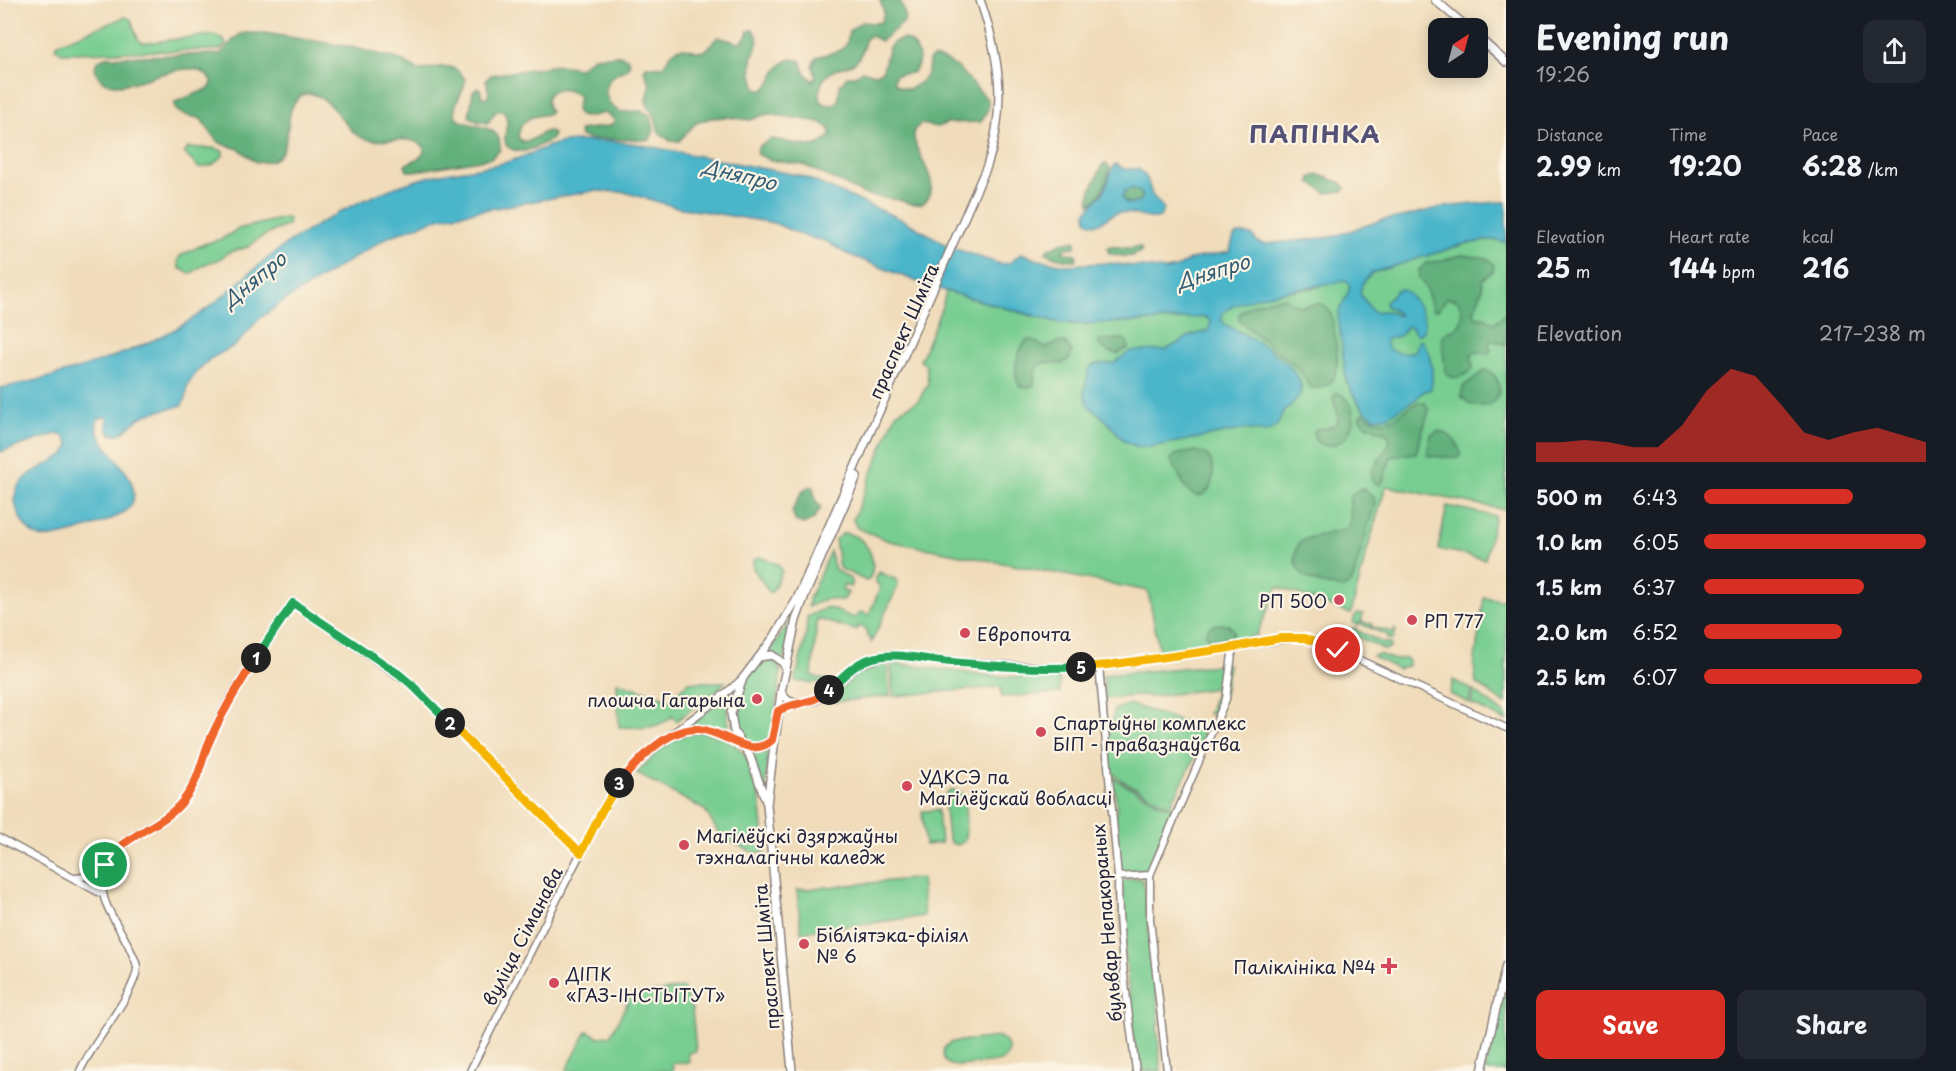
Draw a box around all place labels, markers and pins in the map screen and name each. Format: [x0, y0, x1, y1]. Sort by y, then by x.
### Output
place label: РП 500 [1259, 587, 1327, 614]
marker: РП 500 [1332, 593, 1346, 607]
place label: РП 777 [1424, 607, 1484, 634]
marker: РП 777 [1405, 613, 1419, 627]
place label: Европочта [977, 620, 1072, 647]
pin [1312, 624, 1363, 675]
marker: Европочта [958, 626, 972, 640]
pin: 1 [241, 643, 271, 673]
pin: 5 [1066, 652, 1096, 682]
pin: 4 [814, 675, 844, 705]
place label: плошча Гагарына [587, 686, 746, 713]
marker: плошча Гагарына [750, 692, 764, 706]
pin: 2 [435, 708, 465, 738]
place label: Спартыўны комплекс БІП - правазнаўства [1053, 709, 1246, 757]
marker: Спартыўны комплекс БІП - правазнаўства [1034, 725, 1048, 739]
place label: УДКСЭ па Магілёўскай вобласці [919, 763, 1112, 811]
pin: 3 [604, 768, 634, 798]
marker: УДКСЭ па Магілёўскай вобласці [900, 779, 914, 793]
place label: Магілёўскі дзяржаўны тэхналагічны каледж [696, 822, 898, 870]
marker: Магілёўскі дзяржаўны тэхналагічны каледж [677, 838, 691, 852]
pin [79, 839, 130, 890]
place label: Бібліятэка-філіял № 6 [816, 921, 969, 969]
marker: Бібліятэка-філіял № 6 [797, 937, 811, 951]
place label: Паліклініка №4 [1234, 953, 1376, 980]
marker: Паліклініка №4 [1380, 957, 1398, 975]
place label: ДІПК «ГАЗ-ІНСТЫТУТ» [565, 960, 725, 1008]
marker: ДІПК «ГАЗ-ІНСТЫТУТ» [547, 976, 561, 990]

